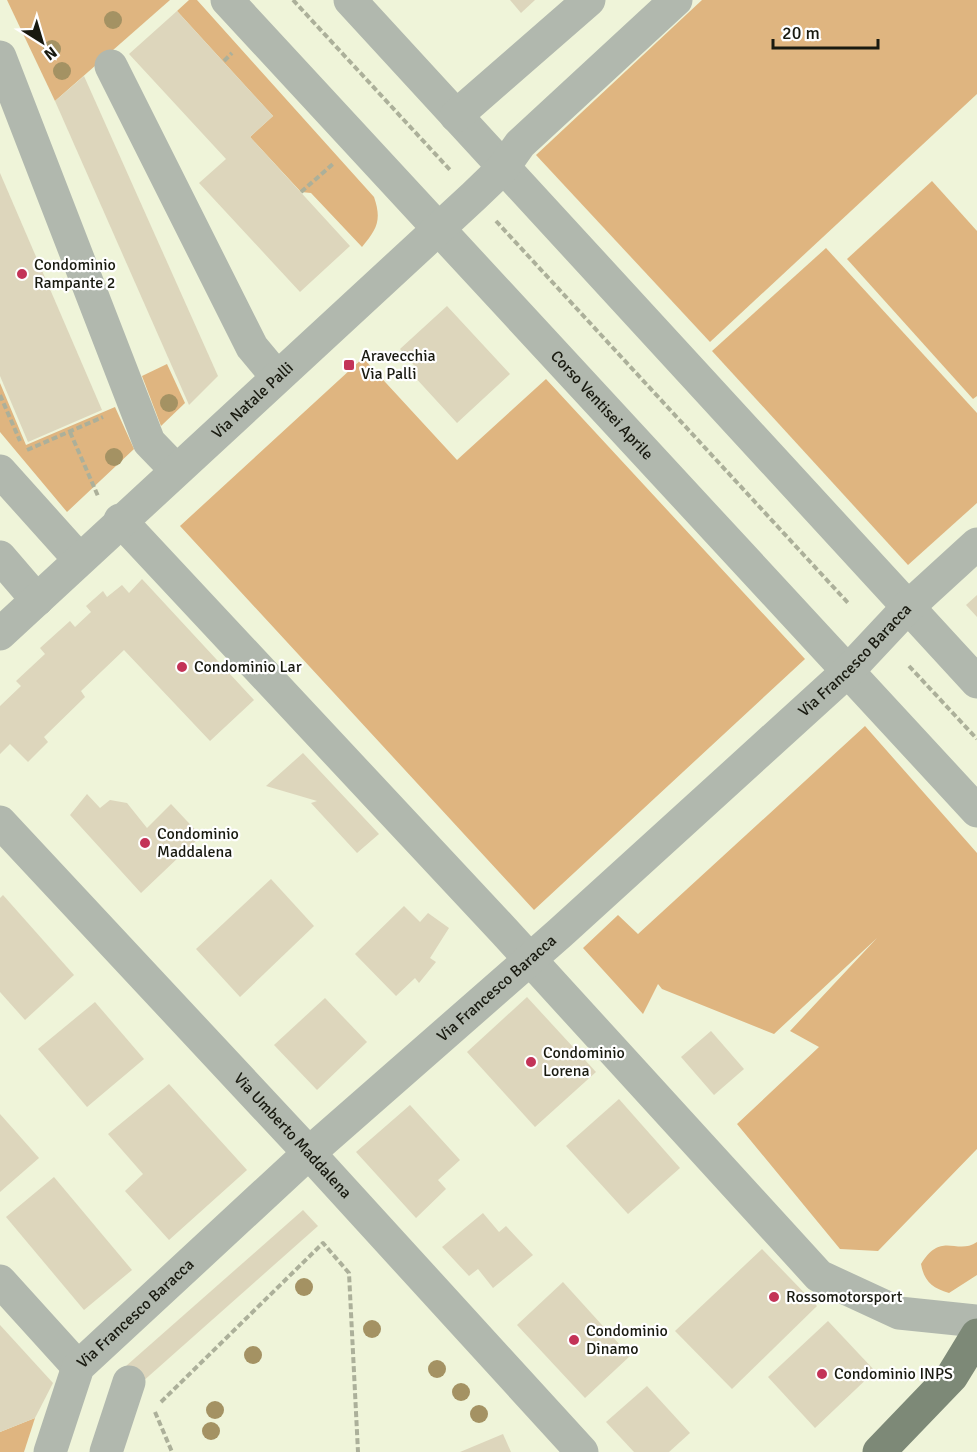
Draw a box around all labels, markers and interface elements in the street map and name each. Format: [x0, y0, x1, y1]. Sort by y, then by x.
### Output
north arrow [12, 12, 72, 72]
scale bar [773, 12, 878, 50]
text: 20 m [782, 22, 820, 44]
text: N [40, 42, 61, 65]
place label: Condominio Rampante 2 [34, 255, 116, 293]
marker: Condominio Rampante 2 [15, 267, 29, 281]
place label: Aravecchia Via Palli [361, 346, 436, 384]
street label: Corso Ventisei Aprile [546, 346, 657, 464]
street label: Via Natale Palli [208, 358, 298, 443]
marker: Aravecchia Via Palli [342, 358, 356, 372]
street label: Via Francesco Baracca [794, 599, 916, 721]
place label: Condominio Lar [194, 657, 302, 677]
marker: Condominio Lar [175, 660, 189, 674]
place label: Condominio Maddalena [157, 824, 239, 862]
marker: Condominio Maddalena [138, 836, 152, 850]
street label: Via Francesco Baracca [433, 931, 561, 1046]
place label: Condominio Lorena [543, 1043, 625, 1081]
marker: Condominio Lorena [524, 1055, 538, 1069]
street label: Via Umberto Maddalena [229, 1069, 356, 1203]
street label: Via Francesco Baracca [73, 1255, 198, 1373]
place label: Rossomotorsport [786, 1287, 903, 1307]
marker: Rossomotorsport [767, 1290, 781, 1304]
place label: Condominio Dinamo [586, 1321, 668, 1359]
marker: Condominio Dinamo [567, 1333, 581, 1347]
place label: Condominio INPS [834, 1364, 953, 1384]
marker: Condominio INPS [815, 1367, 829, 1381]

